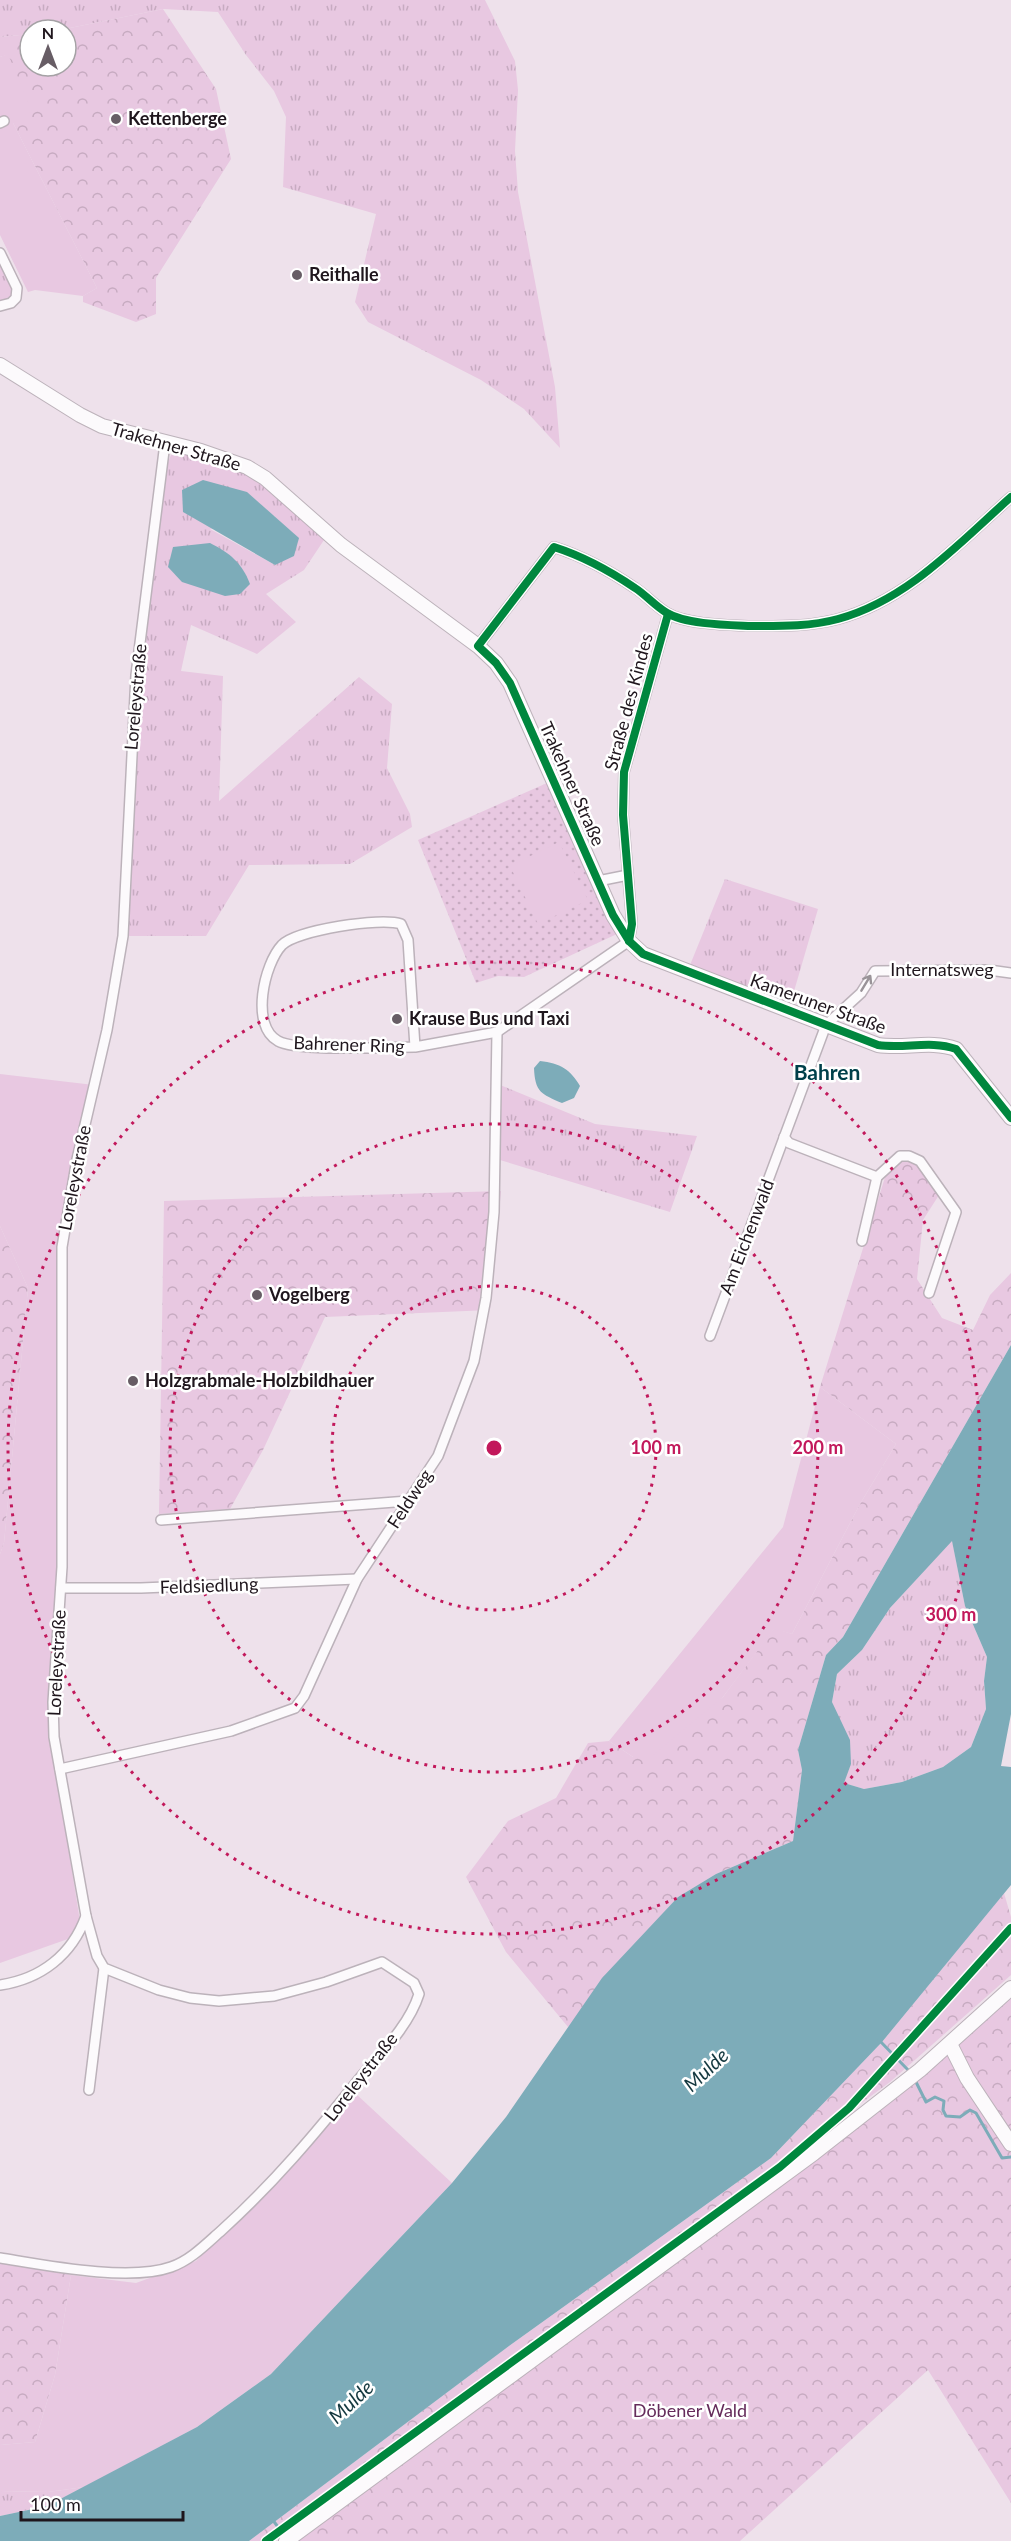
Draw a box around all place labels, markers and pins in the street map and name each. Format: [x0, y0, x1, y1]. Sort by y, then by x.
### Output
place label: Kettenberge [128, 107, 227, 129]
marker: Kettenberge [109, 112, 123, 126]
place label: Reithalle [309, 263, 379, 285]
marker: Reithalle [290, 268, 304, 282]
place label: Krause Bus und Taxi [409, 1007, 570, 1029]
marker: Krause Bus und Taxi [390, 1012, 404, 1026]
place label: Vogelberg [268, 1283, 350, 1305]
marker: Vogelberg [250, 1288, 264, 1302]
place label: Holzgrabmale-Holzbildhauer [145, 1369, 374, 1391]
marker: Holzgrabmale-Holzbildhauer [126, 1374, 140, 1388]
centre of rings [484, 1438, 504, 1458]

